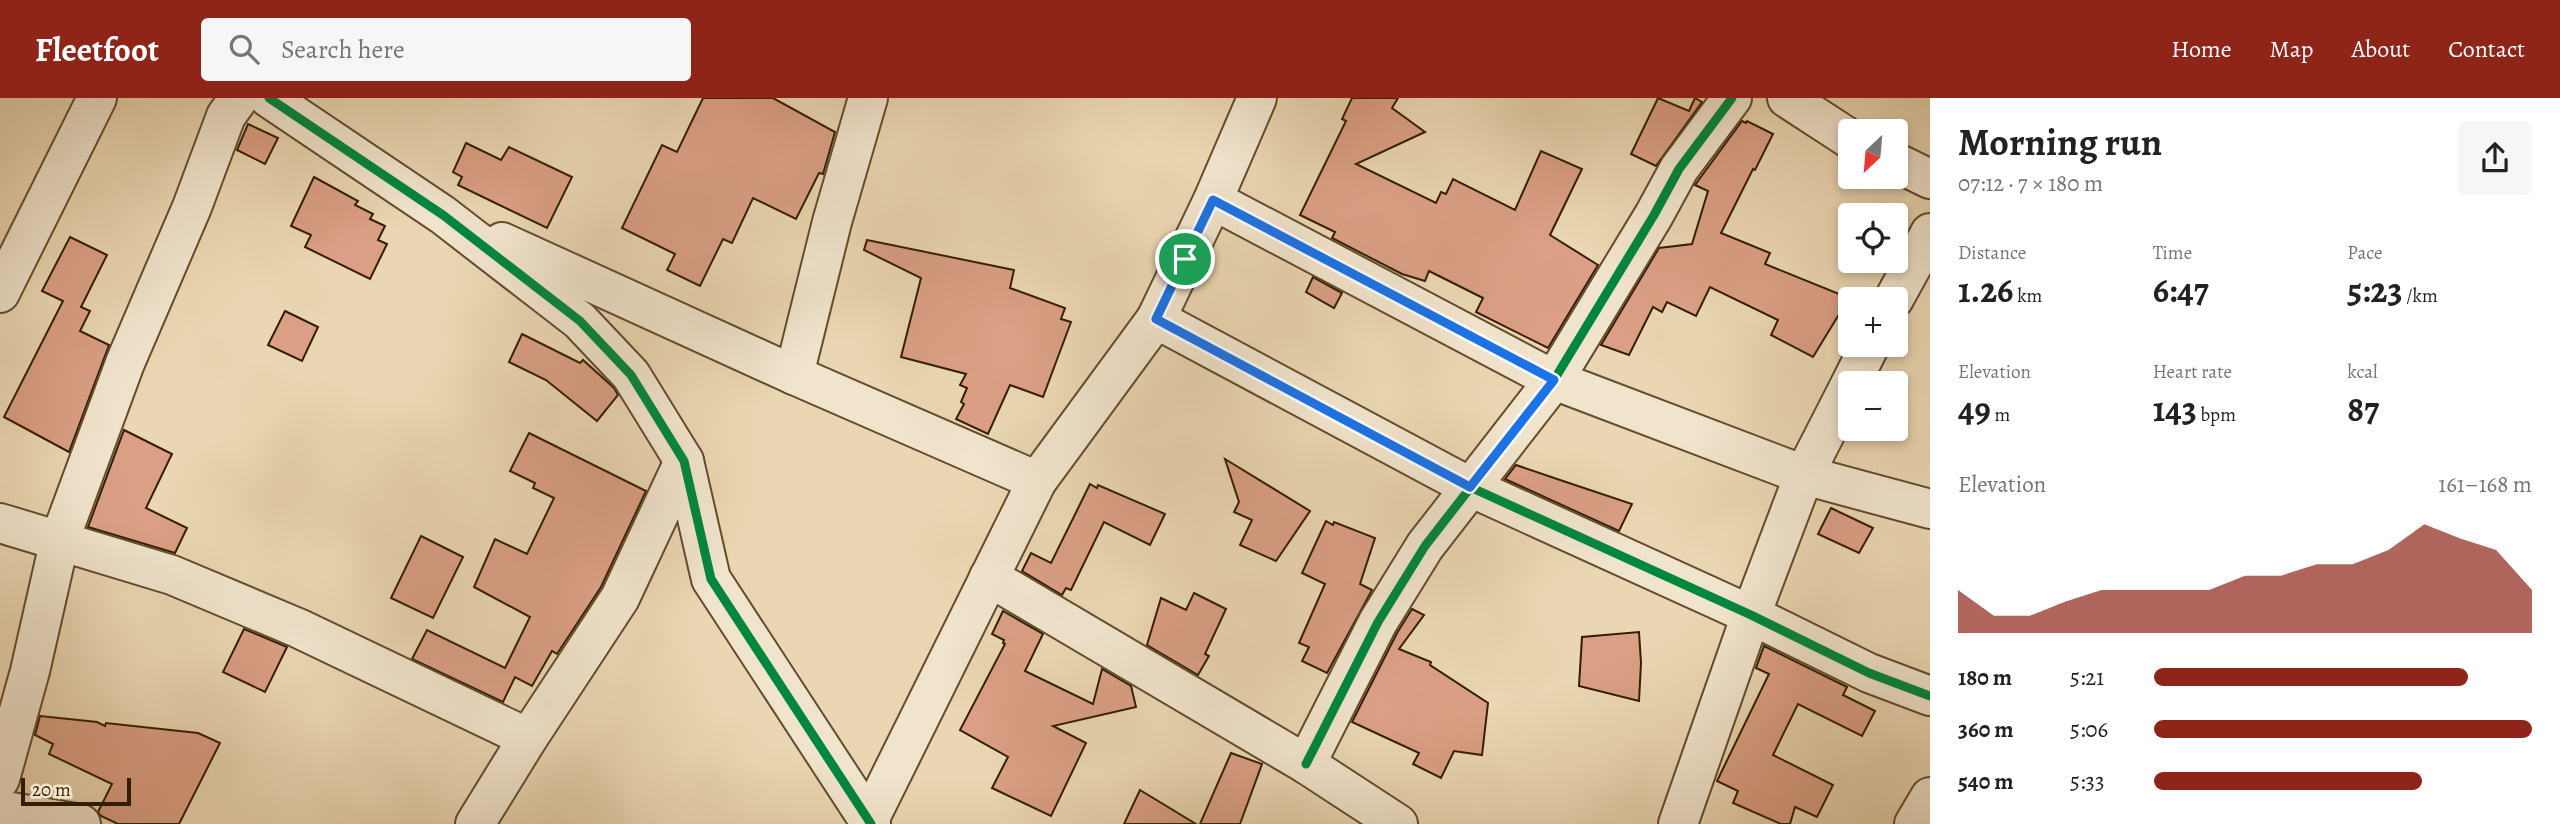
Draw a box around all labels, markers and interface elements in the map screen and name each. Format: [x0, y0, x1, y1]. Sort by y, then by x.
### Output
search box [201, 18, 691, 81]
text: Fleetfoot [35, 27, 159, 72]
icon: search [225, 30, 263, 68]
text: Search here [281, 32, 405, 67]
text: Home [2171, 33, 2232, 65]
text: Map [2270, 33, 2314, 65]
text: About [2352, 33, 2410, 65]
text: Contact [2448, 33, 2525, 65]
text: Morning run [1958, 116, 2162, 168]
north arrow [1838, 119, 1908, 189]
map controls [1838, 119, 1908, 441]
button: share [2458, 121, 2532, 195]
text: 07:12 · 7 × 180 m [1958, 168, 2103, 199]
button: locate [1838, 203, 1908, 273]
pin [1155, 229, 1215, 289]
icon: arrive [1166, 240, 1204, 278]
text: Distance [1958, 240, 2026, 266]
text: Time [2153, 240, 2192, 266]
text: Pace [2347, 240, 2383, 266]
text: 1.26 [1958, 266, 2013, 314]
text: 6:47 [2153, 266, 2209, 314]
text: 5:23 [2347, 266, 2403, 314]
text: km [2013, 283, 2042, 309]
text: /km [2403, 283, 2438, 309]
button: + [1838, 287, 1908, 357]
text: Elevation [1958, 359, 2031, 385]
text: Heart rate [2153, 359, 2232, 385]
text: kcal [2347, 359, 2378, 385]
button: − [1838, 371, 1908, 441]
text: 49 [1958, 385, 1991, 433]
text: 143 [2153, 385, 2197, 433]
text: 87 [2347, 385, 2379, 433]
text: m [1991, 402, 2010, 428]
text: bpm [2197, 402, 2236, 428]
text: Elevation [1958, 469, 2046, 500]
text: 161–168 m [2438, 469, 2532, 500]
text: 180 m [1958, 662, 2012, 693]
text: 5:21 [2070, 662, 2104, 693]
text: 360 m [1958, 714, 2013, 745]
text: 5:06 [2070, 714, 2108, 745]
text: 540 m [1958, 766, 2013, 797]
text: 5:33 [2070, 766, 2105, 797]
scale bar [21, 775, 131, 807]
text: 20 m [32, 777, 71, 803]

